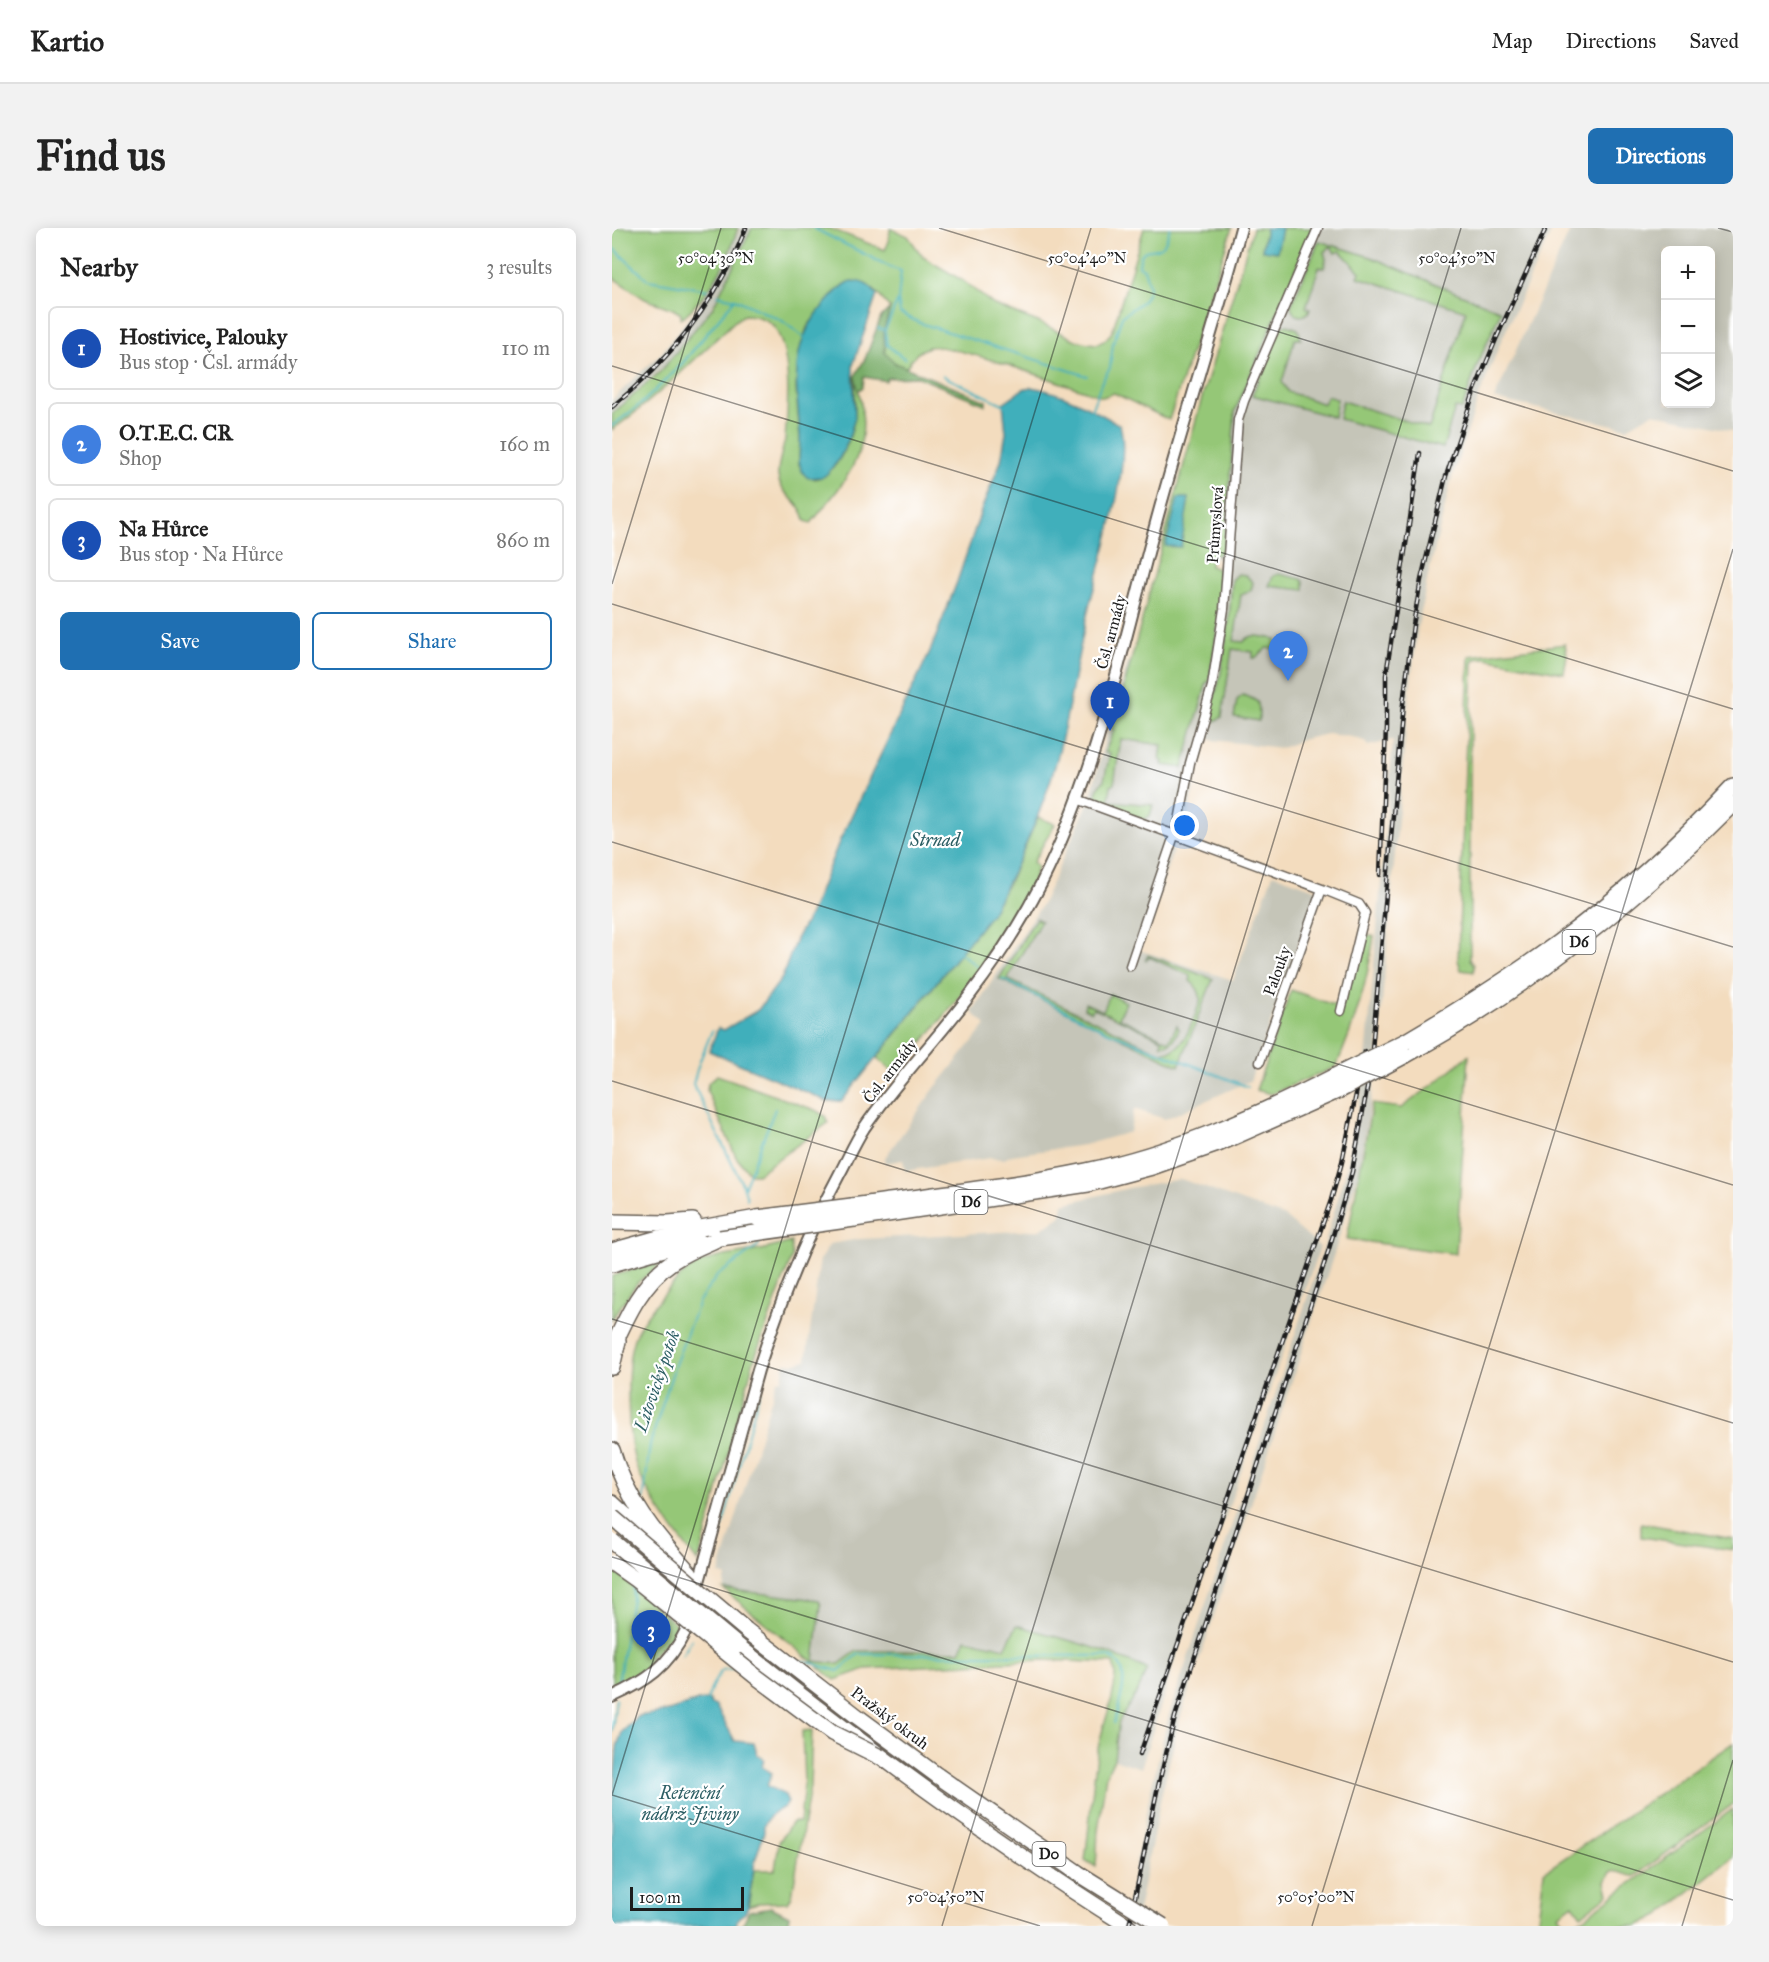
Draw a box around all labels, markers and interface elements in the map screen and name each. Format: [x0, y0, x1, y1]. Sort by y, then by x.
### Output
text: Kartio [30, 24, 104, 59]
text: Map [1492, 28, 1533, 54]
text: Directions [1566, 28, 1656, 54]
text: Saved [1689, 28, 1739, 54]
button: Directions [1588, 128, 1733, 184]
text: Find us [36, 130, 166, 182]
map controls [1661, 246, 1715, 408]
button: + [1661, 246, 1715, 300]
text: 50°04'30"N [678, 249, 754, 267]
text: 50°04'40"N [1048, 249, 1127, 267]
text: 50°04'50"N [1418, 249, 1496, 267]
text: Nearby [60, 251, 138, 283]
text: 3 results [486, 255, 552, 279]
button: − [1661, 300, 1715, 354]
text: Hostivice, Palouky [119, 323, 287, 350]
text: 1 [78, 336, 85, 360]
text: 110 m [502, 336, 550, 360]
text: Bus stop · Čsl. armády [119, 350, 297, 374]
button: layers [1661, 354, 1715, 408]
text: O.T.E.C. CR [119, 419, 233, 446]
text: 2 [77, 432, 86, 456]
text: 160 m [499, 432, 550, 456]
text: Shop [119, 446, 162, 470]
street label: Průmyslová [1203, 486, 1227, 564]
text: Na Hůrce [119, 515, 208, 542]
text: 3 [78, 528, 86, 552]
text: 860 m [496, 528, 550, 552]
text: Bus stop · Na Hůrce [119, 542, 283, 566]
street label: Čsl. armády [1091, 592, 1130, 671]
button: Save [60, 612, 300, 670]
button: Share [312, 612, 552, 670]
pin: 2 [1268, 632, 1308, 681]
pin: 1 [1090, 682, 1130, 731]
your location [1170, 811, 1199, 840]
water label: Strnad [909, 829, 962, 851]
road number: D6 [1562, 930, 1596, 954]
street label: Palouky [1259, 943, 1295, 998]
street label: Čsl. armády [858, 1034, 921, 1107]
road number: D6 [954, 1190, 988, 1214]
water label: Litovický potok [629, 1327, 686, 1436]
pin: 3 [632, 1610, 670, 1660]
street label: Pražský okruh [847, 1683, 933, 1753]
water label: Retenční nádrž Jiviny [642, 1782, 740, 1825]
road number: D0 [1032, 1842, 1066, 1866]
scale bar [630, 1884, 744, 1912]
text: 100 m [639, 1888, 681, 1907]
text: 50°04'50"N [907, 1888, 985, 1906]
text: 50°05'00"N [1277, 1888, 1355, 1906]

